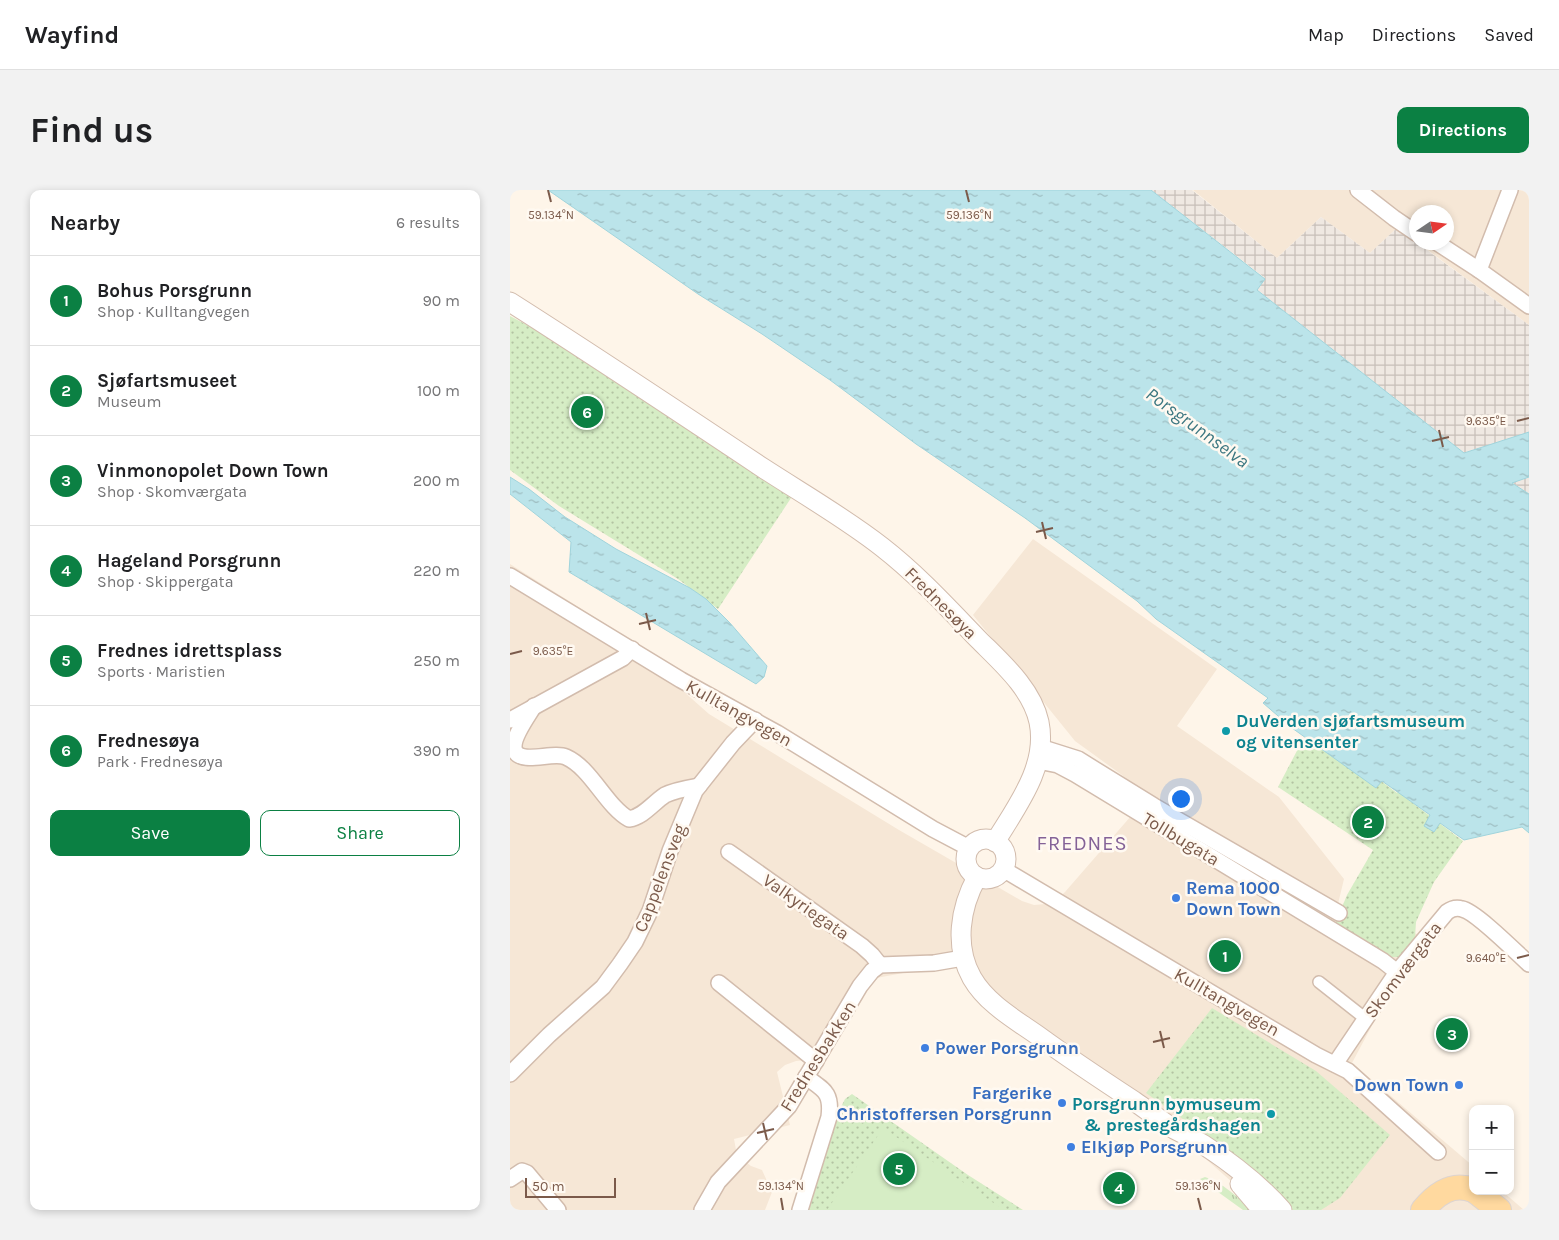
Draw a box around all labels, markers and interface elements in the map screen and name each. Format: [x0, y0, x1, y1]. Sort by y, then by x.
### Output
text: Wayfind [25, 21, 119, 49]
text: Map [1308, 24, 1344, 46]
text: Directions [1372, 24, 1456, 46]
text: Saved [1484, 24, 1534, 46]
button: Directions [1397, 107, 1529, 153]
text: Find us [30, 110, 153, 151]
north arrow [1409, 205, 1454, 250]
text: 59.134°N [528, 208, 574, 222]
text: 59.136°N [946, 208, 992, 222]
text: Nearby [50, 211, 120, 235]
text: 6 results [396, 213, 460, 232]
text: Bohus Porsgrunn [97, 280, 252, 302]
text: 1 [63, 291, 69, 310]
text: 90 m [422, 291, 460, 310]
text: Shop · Kulltangvegen [97, 302, 250, 321]
text: Sjøfartsmuseet [97, 370, 237, 392]
text: 2 [61, 381, 71, 400]
text: 100 m [417, 381, 460, 400]
water label: Porsgrunnselva [1142, 383, 1253, 473]
text: Museum [97, 392, 162, 411]
pin: 6 [571, 393, 603, 431]
text: 9.635°E [1466, 414, 1506, 428]
text: Vinmonopolet Down Town [97, 460, 329, 482]
text: 3 [61, 471, 71, 490]
text: 200 m [413, 471, 460, 490]
text: Shop · Skomværgata [97, 482, 247, 501]
text: Hageland Porsgrunn [97, 550, 281, 572]
text: 4 [61, 561, 71, 580]
text: 220 m [413, 561, 460, 580]
street label: Frednesøya [900, 562, 982, 644]
text: Shop · Skippergata [97, 572, 233, 591]
text: Frednes idrettsplass [97, 640, 282, 662]
text: 9.635°E [533, 644, 573, 658]
text: 5 [61, 651, 71, 670]
text: 250 m [413, 651, 460, 670]
text: Sports · Maristien [97, 662, 225, 681]
street label: Kulltangvegen [682, 675, 796, 751]
place label: DuVerden sjøfartsmuseum og vitensenter [1236, 710, 1465, 753]
marker: DuVerden sjøfartsmuseum og vitensenter [1220, 725, 1232, 737]
text: Frednesøya [97, 730, 200, 752]
text: 6 [61, 741, 71, 760]
text: 390 m [413, 741, 460, 760]
text: Park · Frednesøya [97, 752, 223, 771]
your location [1168, 786, 1194, 812]
pin: 2 [1352, 803, 1384, 841]
street label: Tollbugata [1139, 807, 1223, 871]
button: Save [50, 810, 250, 856]
button: Share [260, 810, 460, 856]
street label: Cappelensveg [629, 821, 691, 935]
district label: FREDNES [1036, 832, 1128, 855]
street label: Valkyriegata [758, 869, 854, 945]
place label: Rema 1000 Down Town [1186, 877, 1281, 920]
marker: Rema 1000 Down Town [1170, 892, 1182, 904]
street label: Skomværgata [1360, 917, 1446, 1023]
pin: 1 [1209, 937, 1241, 975]
text: 9.640°E [1466, 951, 1506, 965]
street label: Kulltangvegen [1170, 963, 1284, 1041]
street label: Frednesbakken [775, 997, 861, 1115]
pin: 3 [1436, 1015, 1468, 1053]
place label: Power Porsgrunn [935, 1037, 1079, 1059]
marker: Power Porsgrunn [919, 1042, 931, 1054]
place label: Down Town [1354, 1074, 1449, 1096]
marker: Down Town [1453, 1079, 1465, 1091]
place label: Fargerike Christoffersen Porsgrunn [837, 1082, 1052, 1125]
place label: Porsgrunn bymuseum & prestegårdshagen [1072, 1093, 1261, 1136]
marker: Fargerike Christoffersen Porsgrunn [1056, 1097, 1068, 1109]
map controls [1469, 1105, 1514, 1195]
button: + [1469, 1105, 1514, 1150]
marker: Porsgrunn bymuseum & prestegårdshagen [1265, 1108, 1277, 1120]
place label: Elkjøp Porsgrunn [1081, 1136, 1228, 1158]
marker: Elkjøp Porsgrunn [1065, 1141, 1077, 1153]
pin: 5 [883, 1150, 915, 1188]
button: − [1469, 1150, 1514, 1195]
pin: 4 [1103, 1169, 1135, 1207]
scale bar [525, 1175, 616, 1198]
text: 50 m [532, 1178, 565, 1195]
text: 59.134°N [758, 1179, 804, 1193]
text: 59.136°N [1175, 1179, 1221, 1193]

